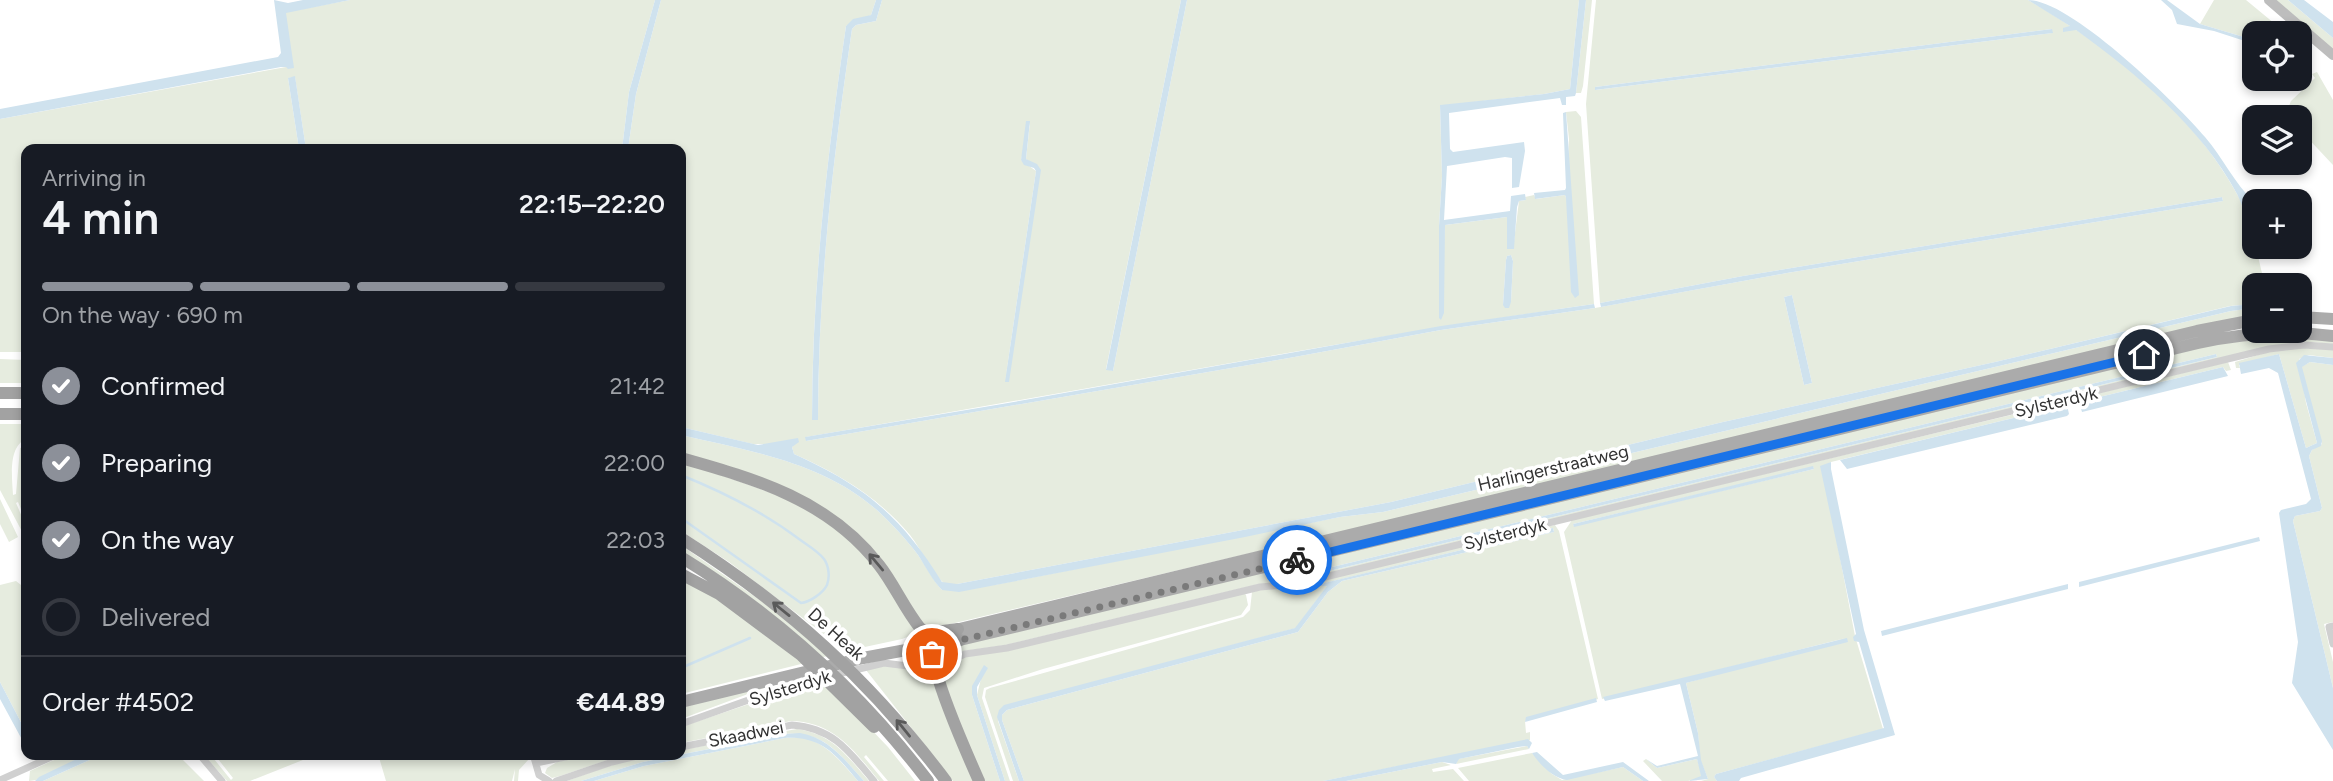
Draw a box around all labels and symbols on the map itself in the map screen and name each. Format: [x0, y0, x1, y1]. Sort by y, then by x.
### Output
pin [2114, 325, 2174, 385]
street label: Sylsterdyk [2012, 382, 2100, 422]
street label: Harlingerstraatweg [1475, 440, 1631, 496]
street label: Sylsterdyk [1461, 513, 1549, 555]
courier [1262, 525, 1332, 595]
one-way arrow [869, 554, 884, 572]
one-way arrow [773, 601, 791, 617]
street label: De Heak [803, 603, 869, 665]
pin [902, 624, 962, 684]
street label: Sylsterdyk [746, 665, 834, 711]
street label: Skaadwei [706, 716, 786, 752]
one-way arrow [896, 719, 911, 737]

